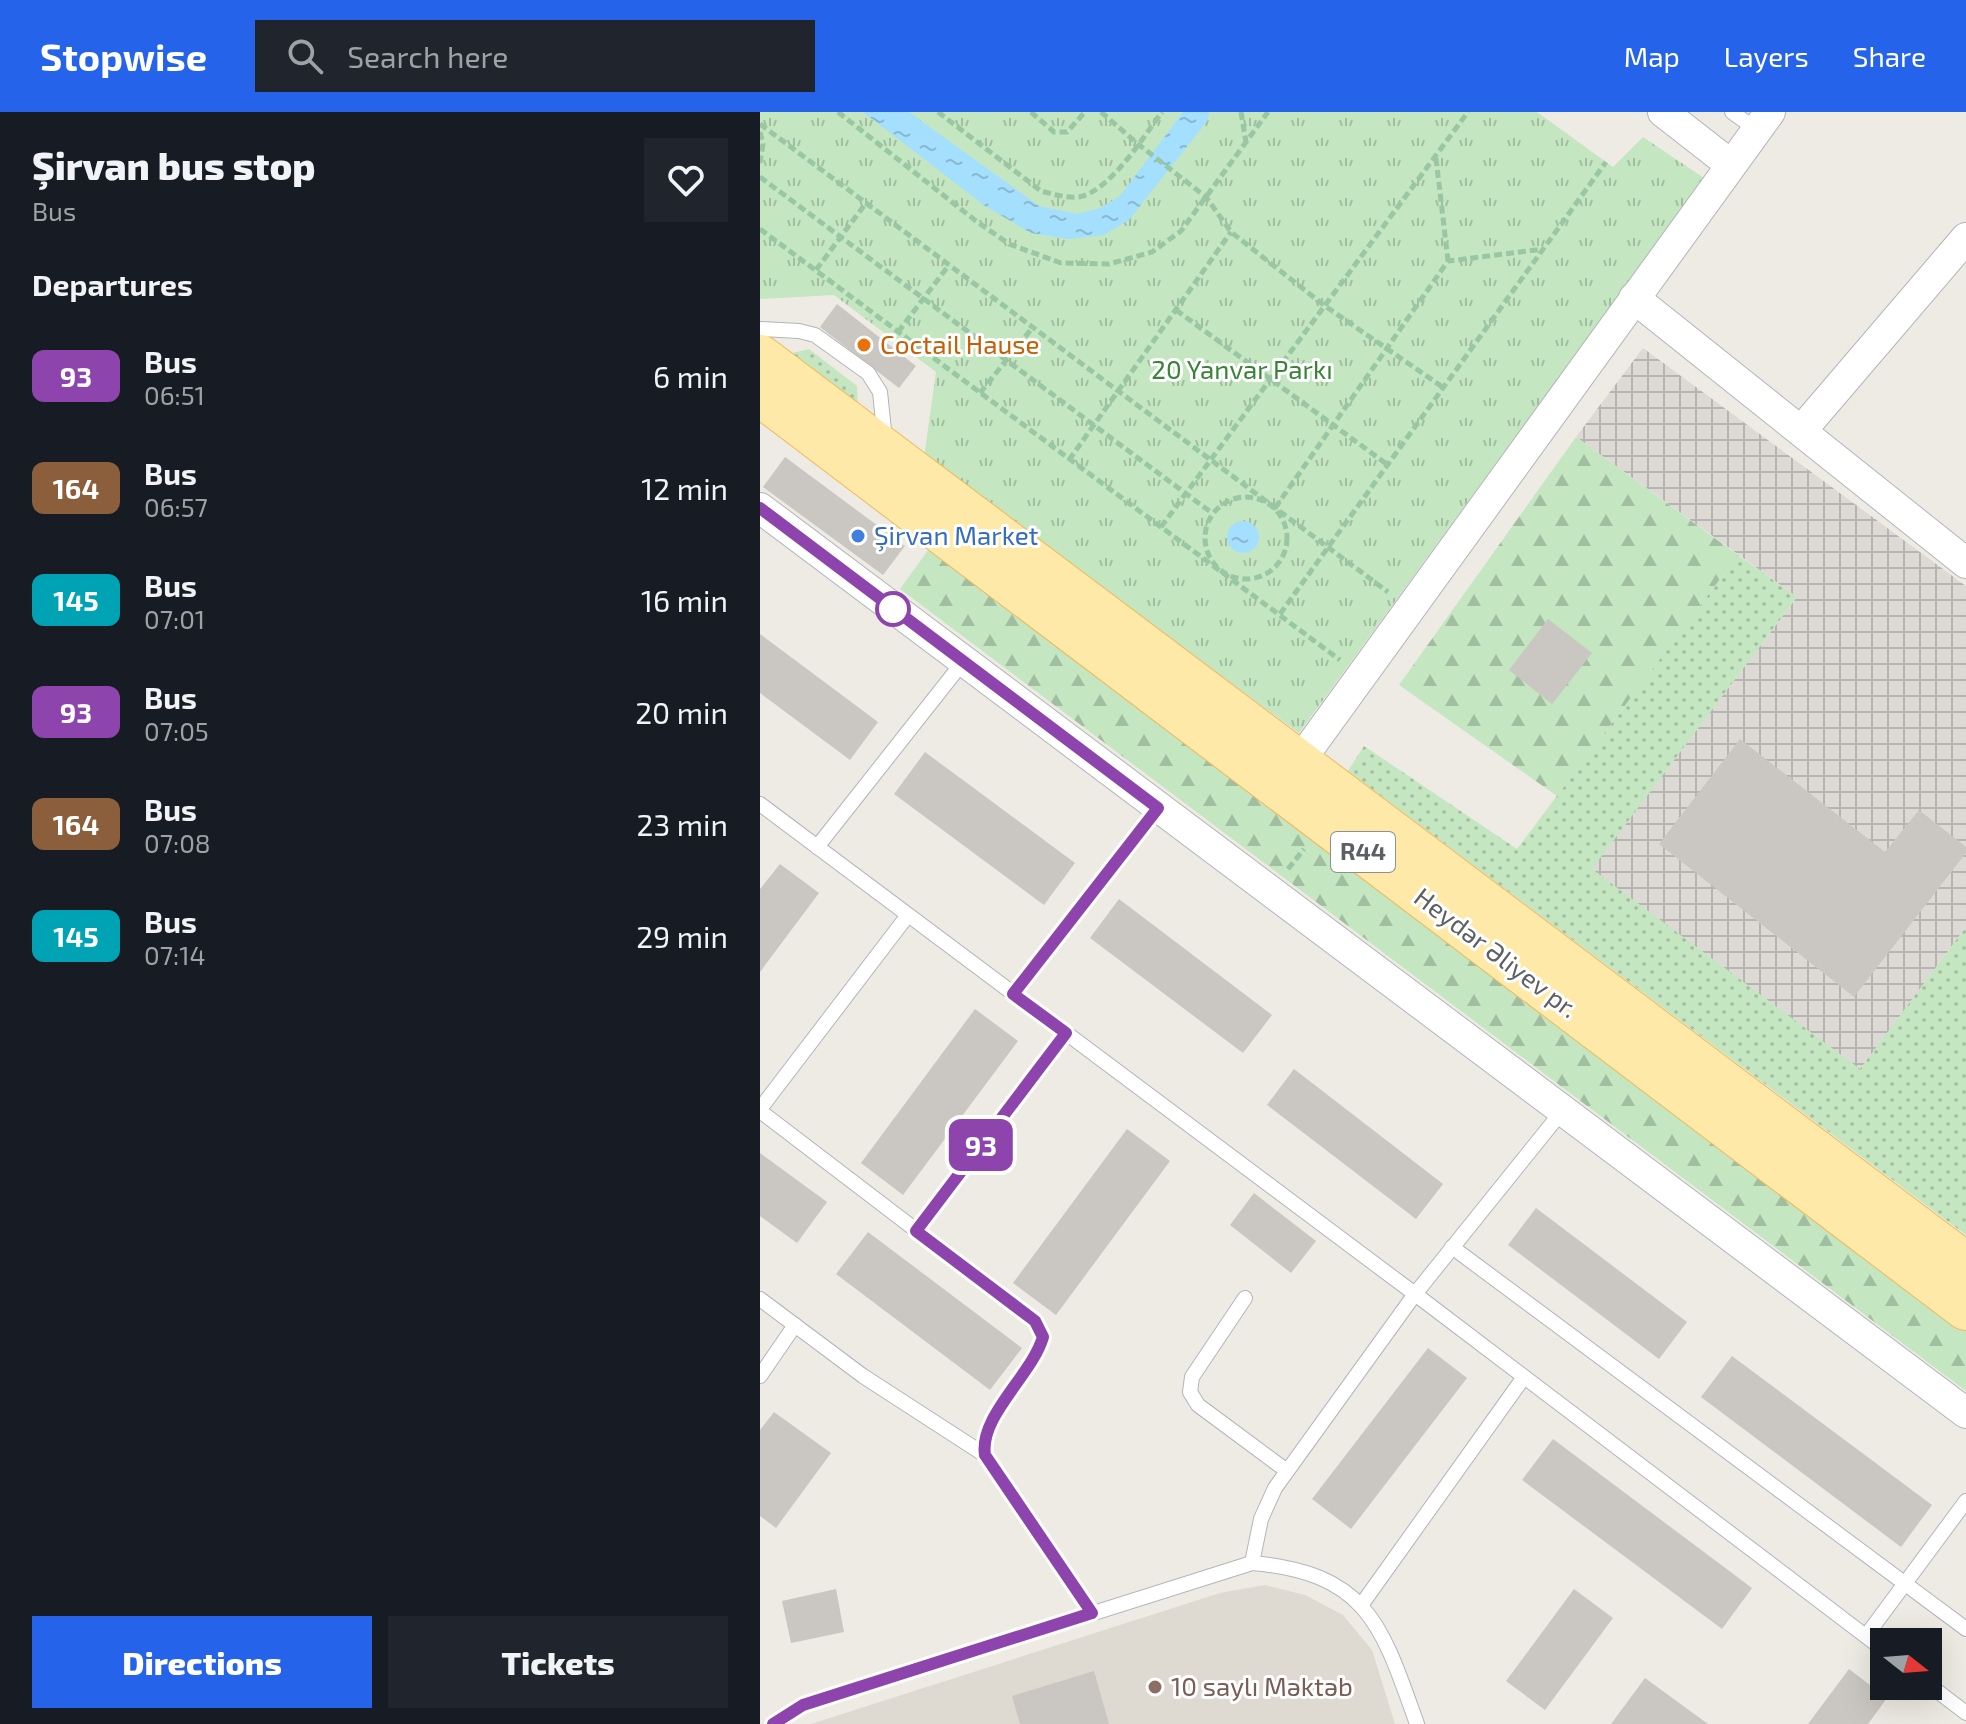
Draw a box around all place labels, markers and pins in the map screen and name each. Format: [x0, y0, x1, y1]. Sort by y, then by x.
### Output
place label: Coctail Hause [880, 328, 1039, 359]
marker: Coctail Hause [855, 336, 873, 354]
place label: Şirvan Market [874, 519, 1039, 552]
marker: Şirvan Market [849, 527, 867, 545]
unlabelled marker [876, 592, 910, 626]
place label: 10 saylı Məktəb [1171, 1670, 1353, 1701]
marker: 10 saylı Məktəb [1146, 1678, 1164, 1696]

